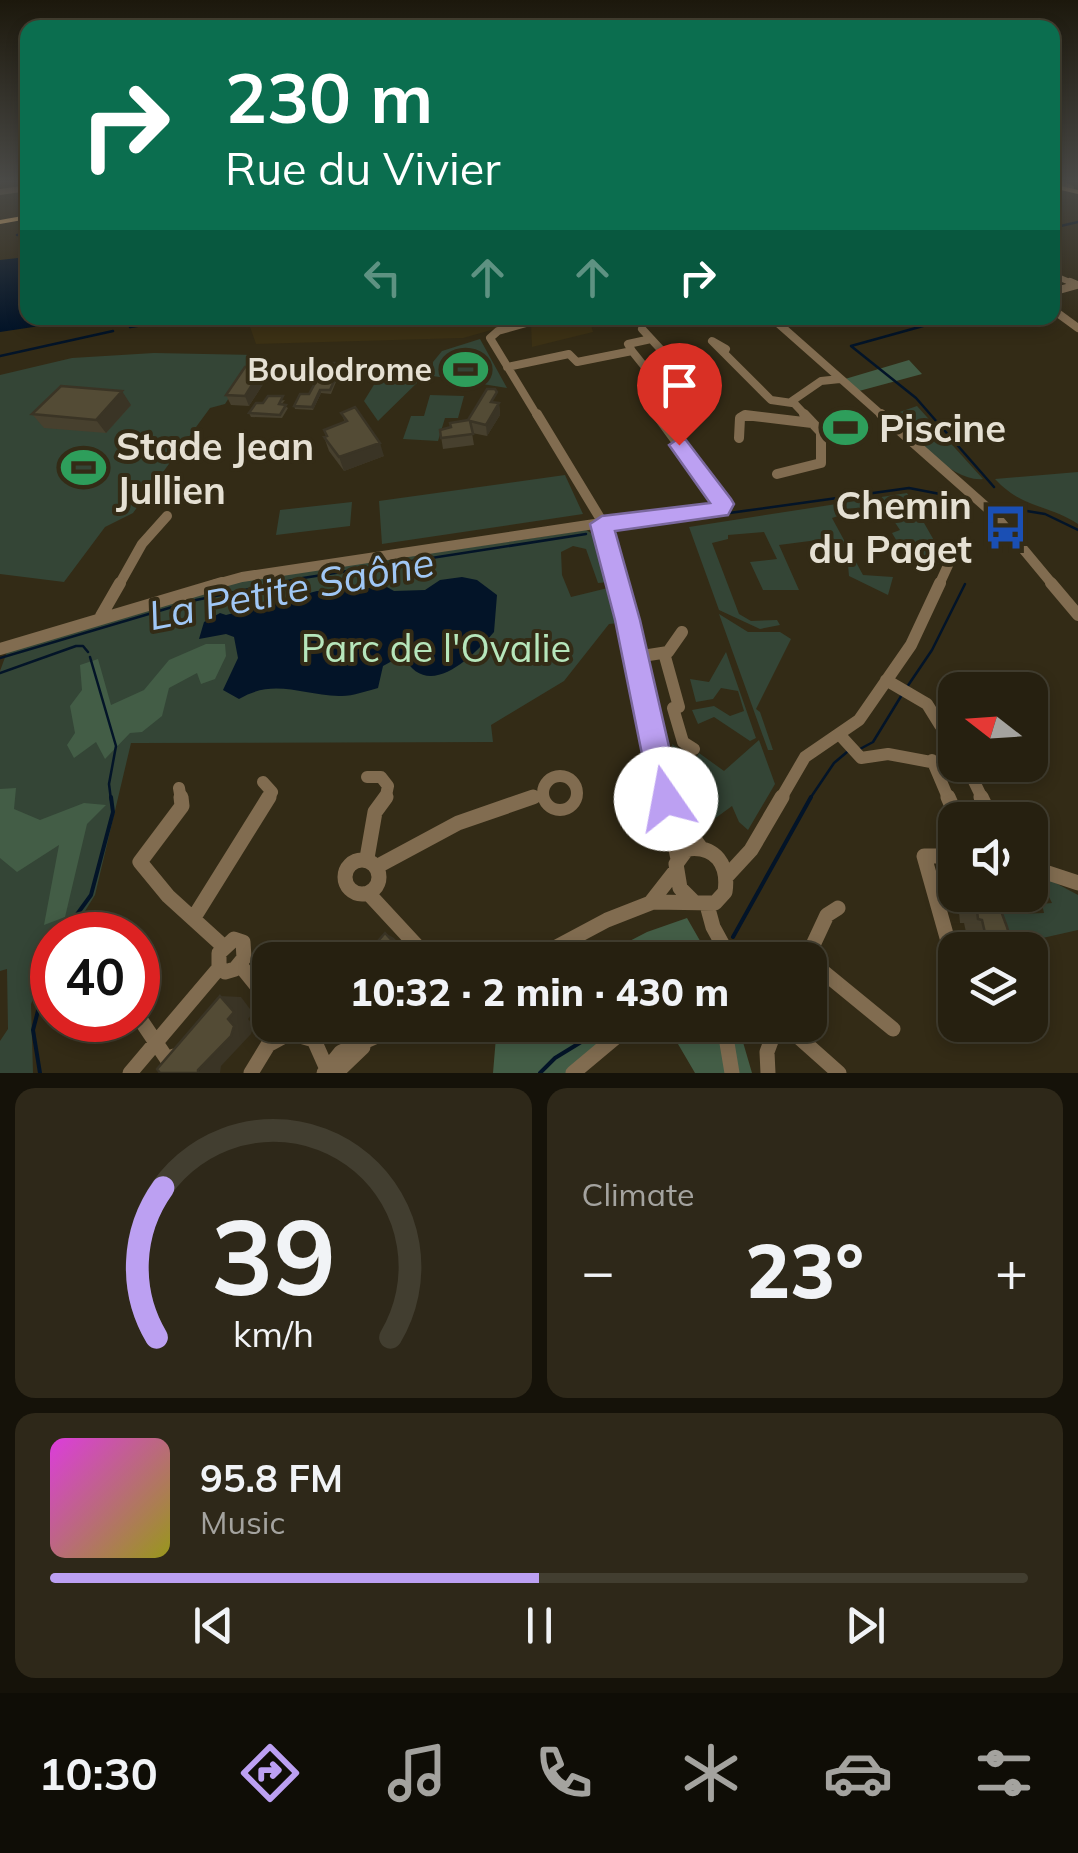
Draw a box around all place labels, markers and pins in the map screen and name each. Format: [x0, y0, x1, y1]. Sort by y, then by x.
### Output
pin [637, 343, 722, 446]
sports icon: Boulodrome [441, 345, 489, 393]
place label: Boulodrome [247, 349, 432, 389]
sports icon: Piscine [822, 404, 870, 452]
place label: Piscine [879, 404, 1006, 452]
place label: Stade Jean Jullien [116, 422, 314, 514]
sports icon: Stade Jean Jullien [59, 444, 107, 492]
place label: Chemin du Paget [809, 481, 972, 573]
bus stop icon: Chemin du Paget [981, 503, 1029, 551]

